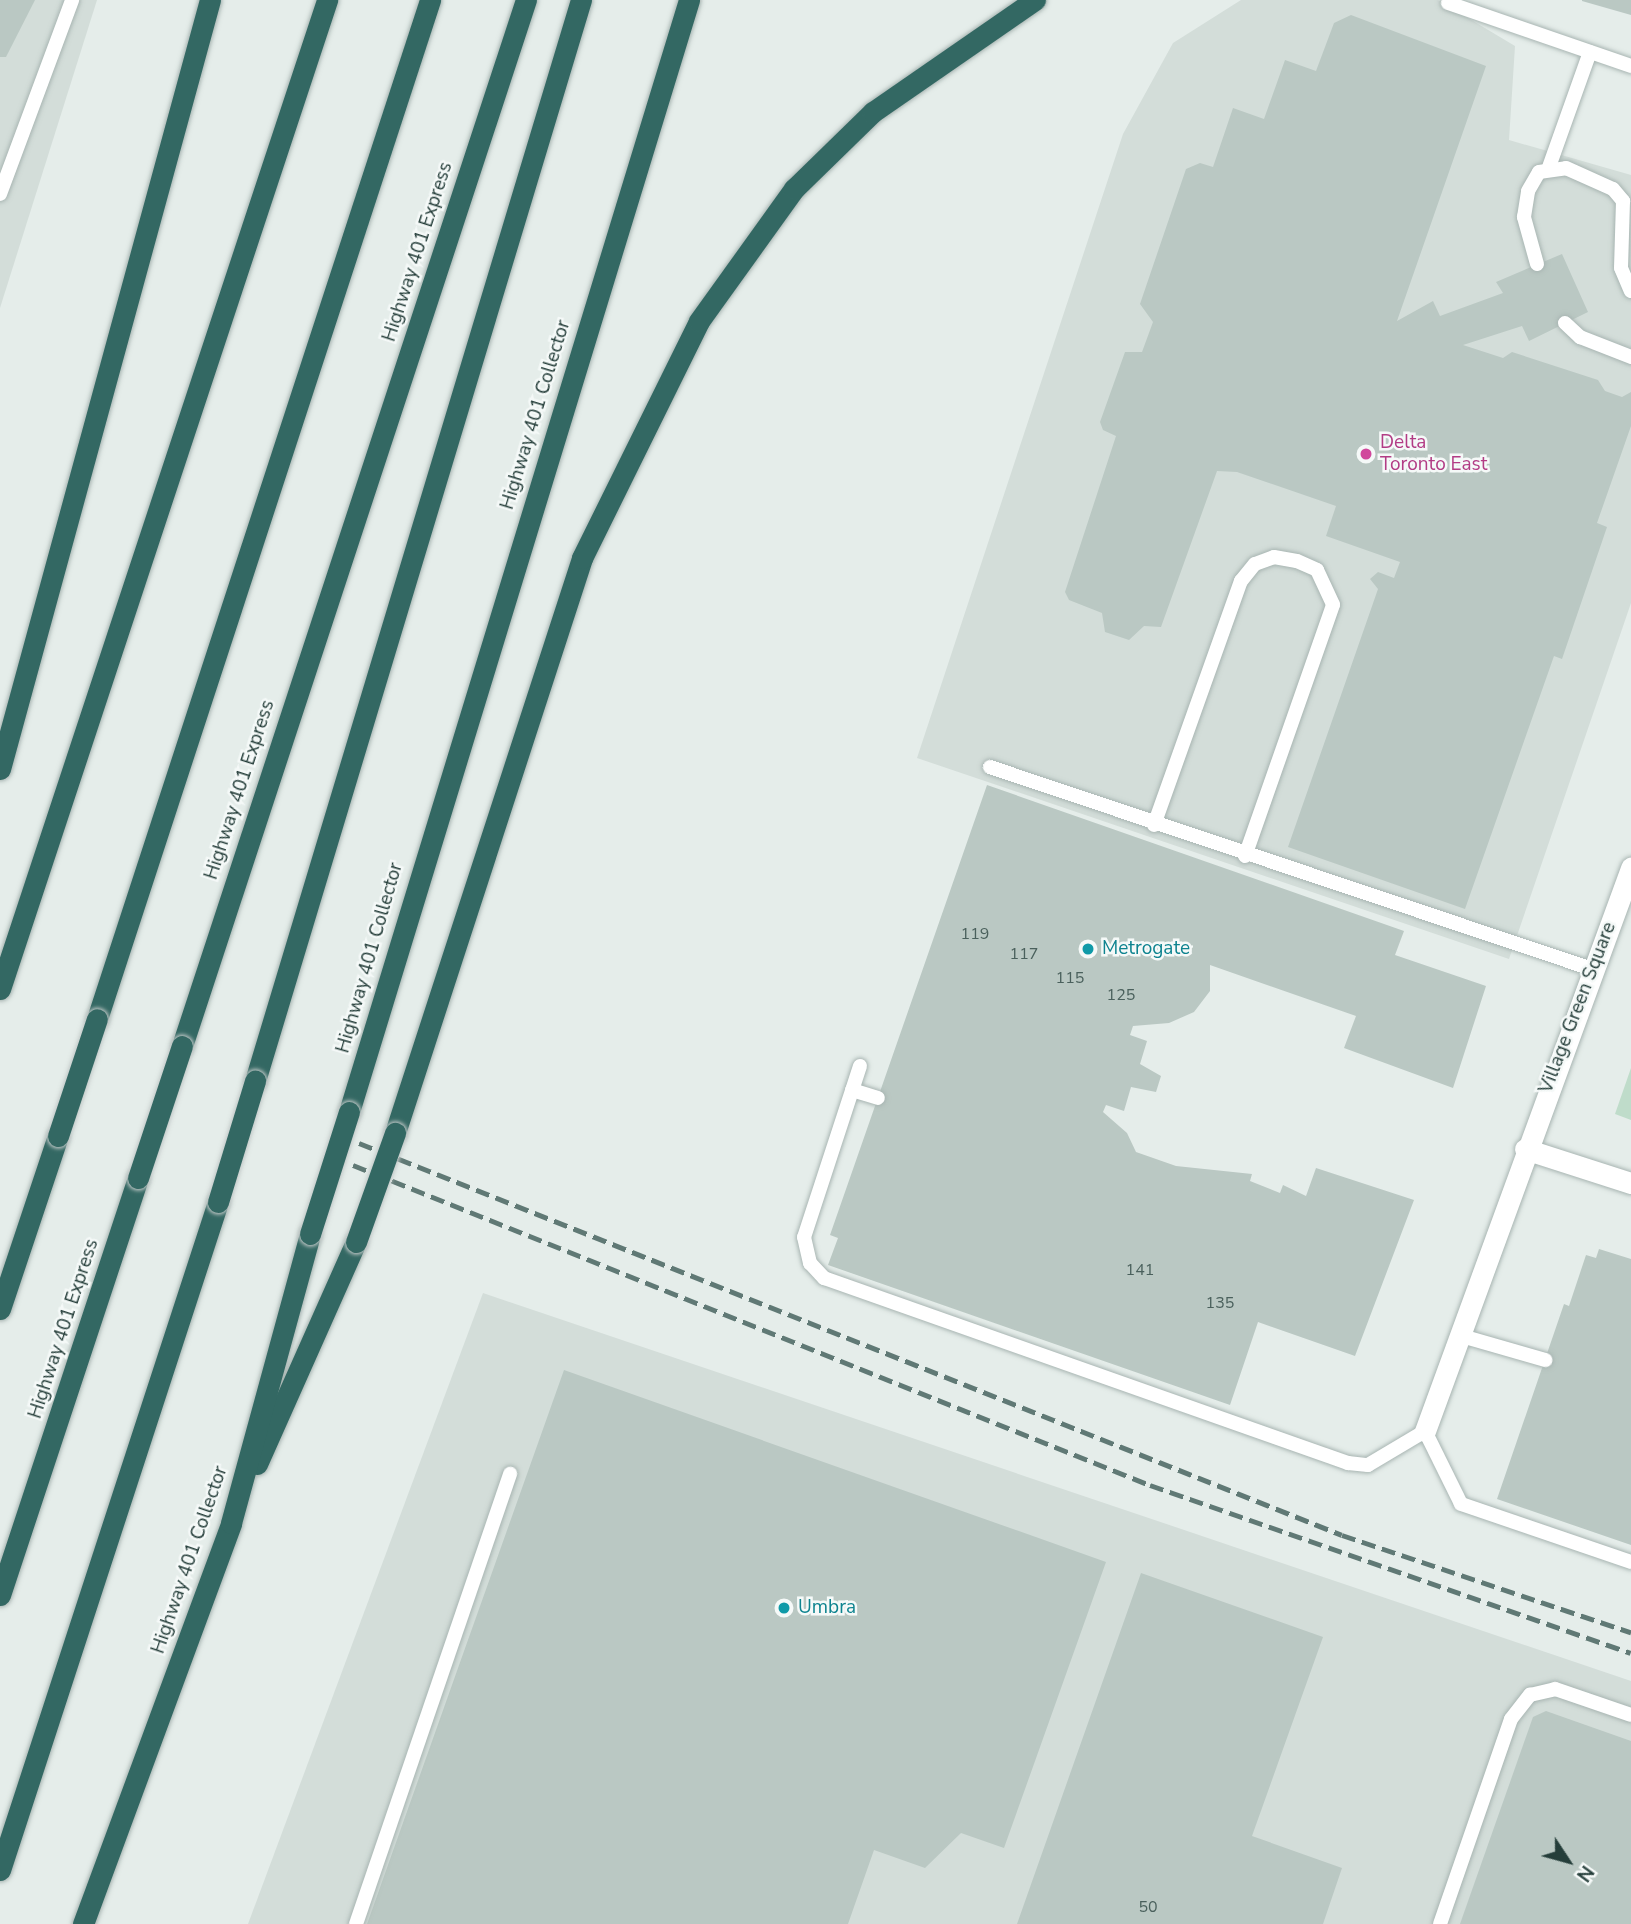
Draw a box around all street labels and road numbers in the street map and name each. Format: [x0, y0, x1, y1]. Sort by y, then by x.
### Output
street label: Highway 401 Express [378, 159, 458, 345]
street label: Highway 401 Collector [496, 318, 576, 512]
street label: Highway 401 Express [200, 697, 280, 883]
street label: Highway 401 Collector [332, 860, 408, 1056]
street label: Village Green Square [1535, 919, 1621, 1097]
street label: Highway 401 Express [24, 1236, 104, 1422]
street label: Highway 401 Collector [147, 1463, 233, 1657]

